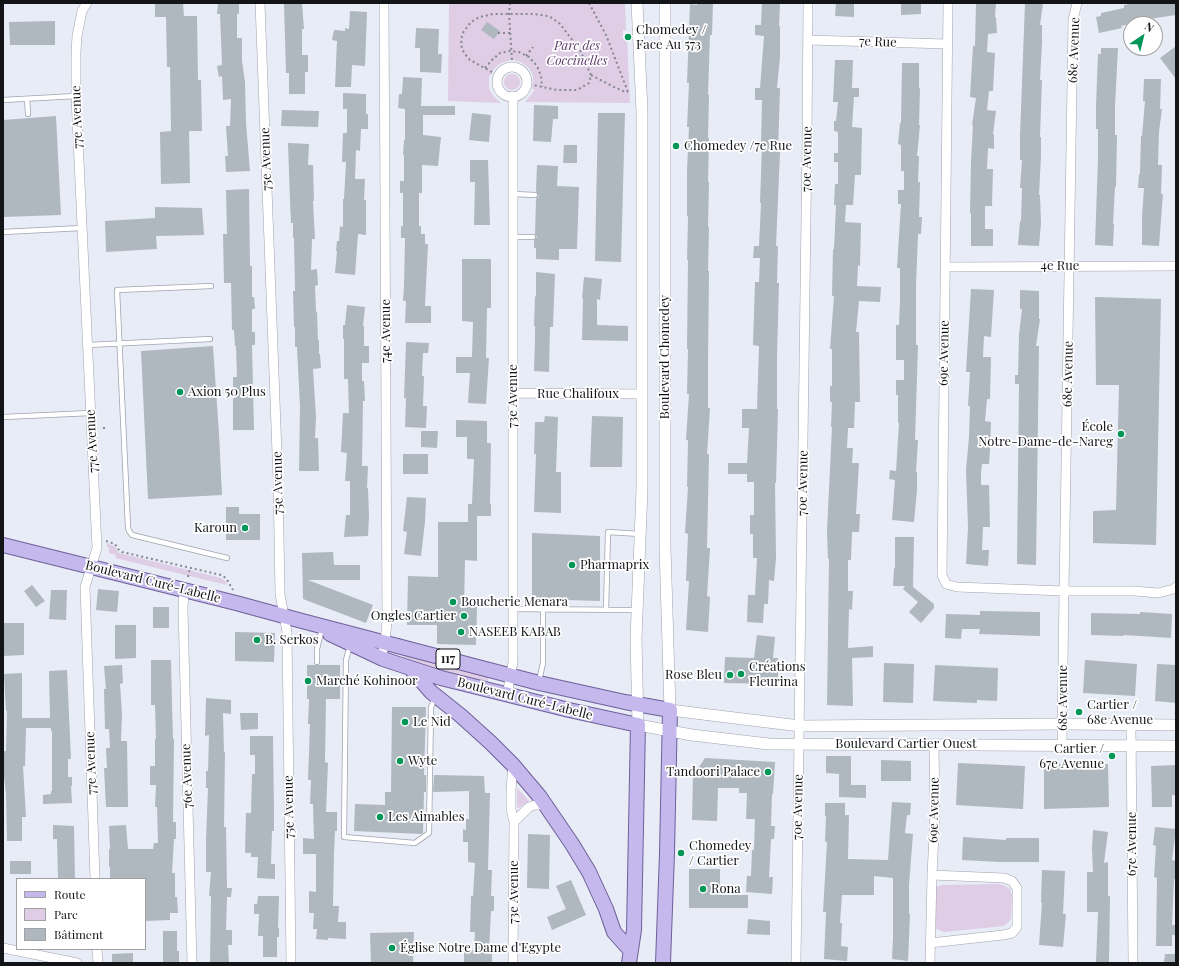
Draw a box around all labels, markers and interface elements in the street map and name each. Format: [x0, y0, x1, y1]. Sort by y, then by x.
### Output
north arrow [1123, 16, 1163, 56]
street label: 68e Avenue [1065, 17, 1083, 83]
text: N [1142, 18, 1157, 35]
place label: Chomedey / Face Au 573 [636, 22, 706, 53]
marker: Chomedey / Face Au 573 [623, 32, 633, 42]
street label: 7e Rue [859, 34, 897, 50]
park label: Parc des Coccinelles [546, 38, 608, 69]
street label: 77e Avenue [68, 85, 86, 149]
street label: 70e Avenue [799, 126, 815, 192]
street label: 75e Avenue [257, 127, 275, 191]
place label: Chomedey /7e Rue [684, 138, 792, 154]
marker: Chomedey /7e Rue [671, 141, 681, 151]
street label: 4e Rue [1041, 258, 1079, 274]
street label: Boulevard Chomedey [657, 295, 673, 419]
street label: 74e Avenue [378, 299, 394, 363]
street label: 69e Avenue [936, 320, 952, 386]
street label: 68e Avenue [1060, 341, 1076, 407]
street label: 73e Avenue [505, 364, 521, 428]
place label: Axion 50 Plus [188, 384, 266, 400]
street label: Rue Chalifoux [537, 386, 619, 402]
marker: Axion 50 Plus [175, 387, 185, 397]
street label: 77e Avenue [83, 409, 101, 473]
place label: École Notre-Dame-de-Nareg [978, 419, 1113, 450]
marker: École Notre-Dame-de-Nareg [1116, 429, 1126, 439]
street label: 70e Avenue [795, 450, 811, 516]
street label: 75e Avenue [270, 451, 286, 515]
place label: Karoun [194, 520, 237, 536]
marker: Karoun [240, 523, 250, 533]
place label: Pharmaprix [580, 557, 649, 573]
street label: Boulevard Curé-Labelle [84, 558, 222, 606]
marker: Pharmaprix [567, 560, 577, 570]
place label: Boucherie Menara [461, 594, 568, 610]
marker: Boucherie Menara [448, 597, 458, 607]
place label: Ongles Cartier [371, 608, 456, 624]
marker: Ongles Cartier [459, 611, 469, 621]
place label: NASEEB KABAB [469, 624, 561, 640]
marker: NASEEB KABAB [456, 627, 466, 637]
place label: B. Serkos [265, 632, 318, 648]
marker: B. Serkos [252, 635, 262, 645]
road number: 117 [436, 649, 460, 669]
place label: Créations Fleurina [749, 659, 806, 690]
street label: 68e Avenue [1055, 665, 1071, 731]
place label: Rose Bleu [665, 667, 722, 683]
marker: Créations Fleurina [736, 669, 746, 679]
marker: Rose Bleu [725, 670, 735, 680]
place label: Marché Kohinoor [316, 673, 418, 689]
street label: Boulevard Curé-Labelle [456, 675, 594, 723]
marker: Marché Kohinoor [303, 676, 313, 686]
place label: Cartier / 68e Avenue [1087, 697, 1153, 728]
marker: Cartier / 68e Avenue [1074, 707, 1084, 717]
place label: Le Nid [413, 714, 451, 730]
marker: Le Nid [400, 717, 410, 727]
street label: 77e Avenue [82, 731, 100, 795]
street label: Boulevard Cartier Ouest [835, 736, 977, 752]
place label: Cartier / 67e Avenue [1039, 741, 1104, 772]
street label: 76e Avenue [178, 743, 196, 809]
marker: Cartier / 67e Avenue [1107, 751, 1117, 761]
place label: Wyte [408, 753, 437, 769]
marker: Wyte [395, 756, 405, 766]
place label: Tandoori Palace [666, 764, 760, 780]
marker: Tandoori Palace [763, 767, 773, 777]
street label: 70e Avenue [790, 774, 806, 840]
street label: 75e Avenue [281, 775, 297, 839]
street label: 69e Avenue [926, 777, 942, 843]
place label: Les Aimables [388, 809, 464, 825]
marker: Les Aimables [375, 812, 385, 822]
street label: 67e Avenue [1124, 812, 1140, 876]
place label: Chomedey / Cartier [689, 838, 751, 869]
marker: Chomedey / Cartier [676, 848, 686, 858]
street label: 73e Avenue [506, 860, 522, 924]
legend [16, 878, 146, 950]
place label: Rona [711, 881, 741, 897]
marker: Rona [698, 884, 708, 894]
text: Route [54, 886, 86, 902]
text: Parc [54, 906, 78, 922]
text: Bâtiment [54, 926, 103, 942]
place label: Église Notre Dame d'Egypte [400, 940, 561, 956]
marker: Église Notre Dame d'Egypte [387, 943, 397, 953]

